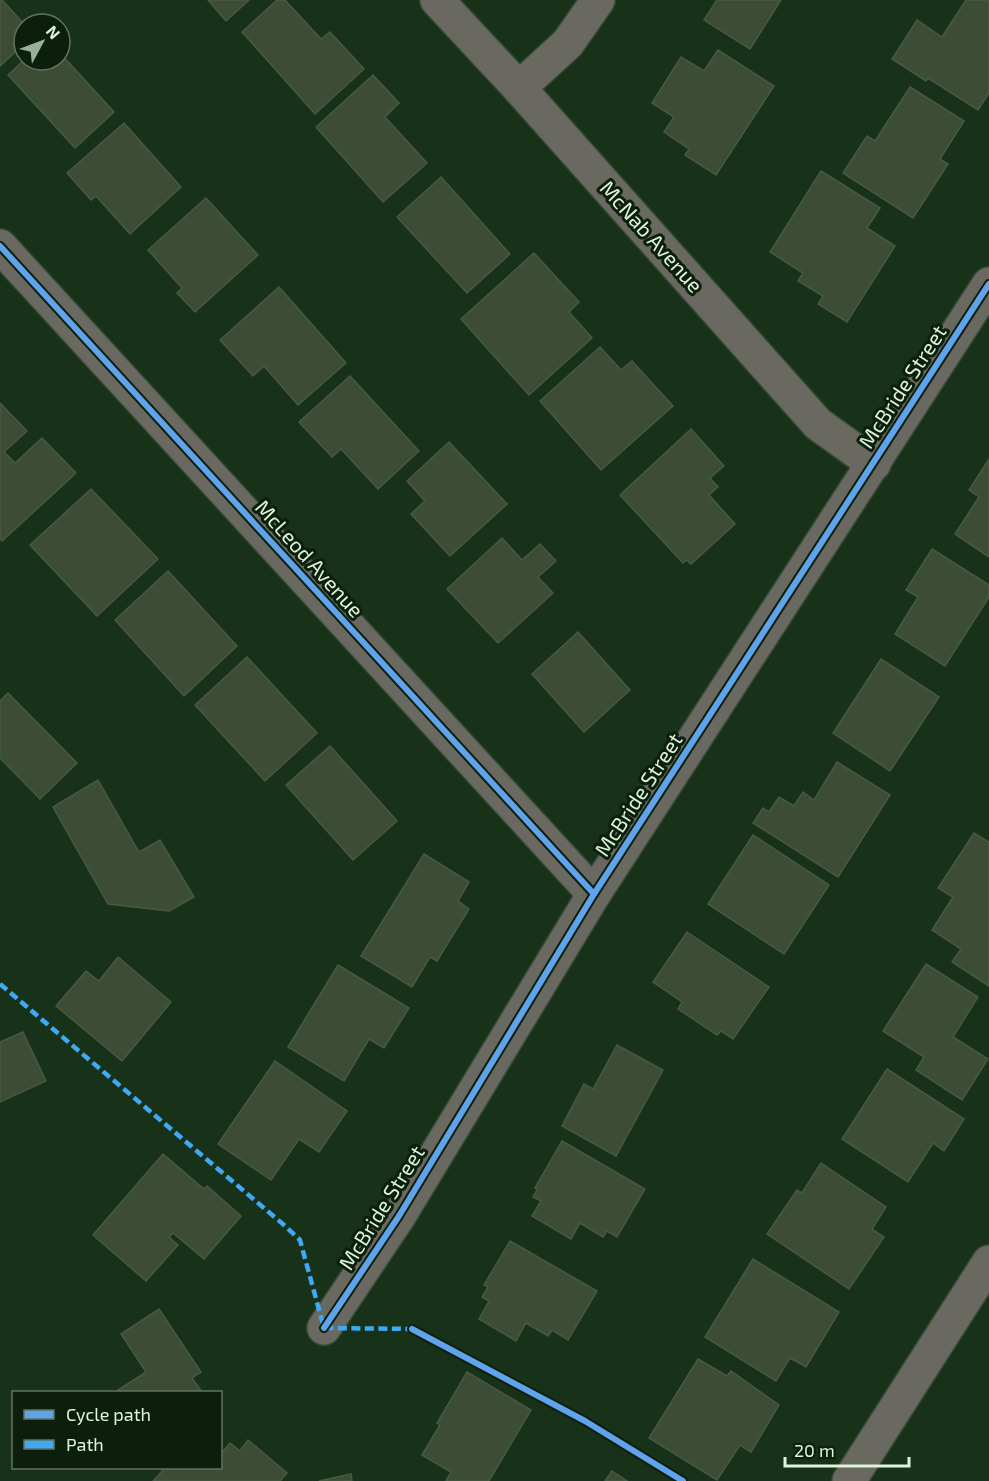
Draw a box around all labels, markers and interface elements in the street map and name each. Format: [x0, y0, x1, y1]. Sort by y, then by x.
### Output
north arrow [12, 12, 72, 72]
text: N [43, 21, 65, 42]
street label: McNab Avenue [595, 175, 709, 297]
street label: McBride Street [853, 320, 951, 452]
street label: McLeod Avenue [251, 494, 369, 622]
street label: McBride Street [589, 728, 687, 860]
street label: McBride Street [333, 1141, 429, 1274]
legend [12, 1391, 222, 1469]
text: Cycle path [66, 1403, 151, 1425]
scale bar [785, 1430, 910, 1468]
text: Path [66, 1433, 104, 1455]
text: 20 m [794, 1439, 835, 1461]

